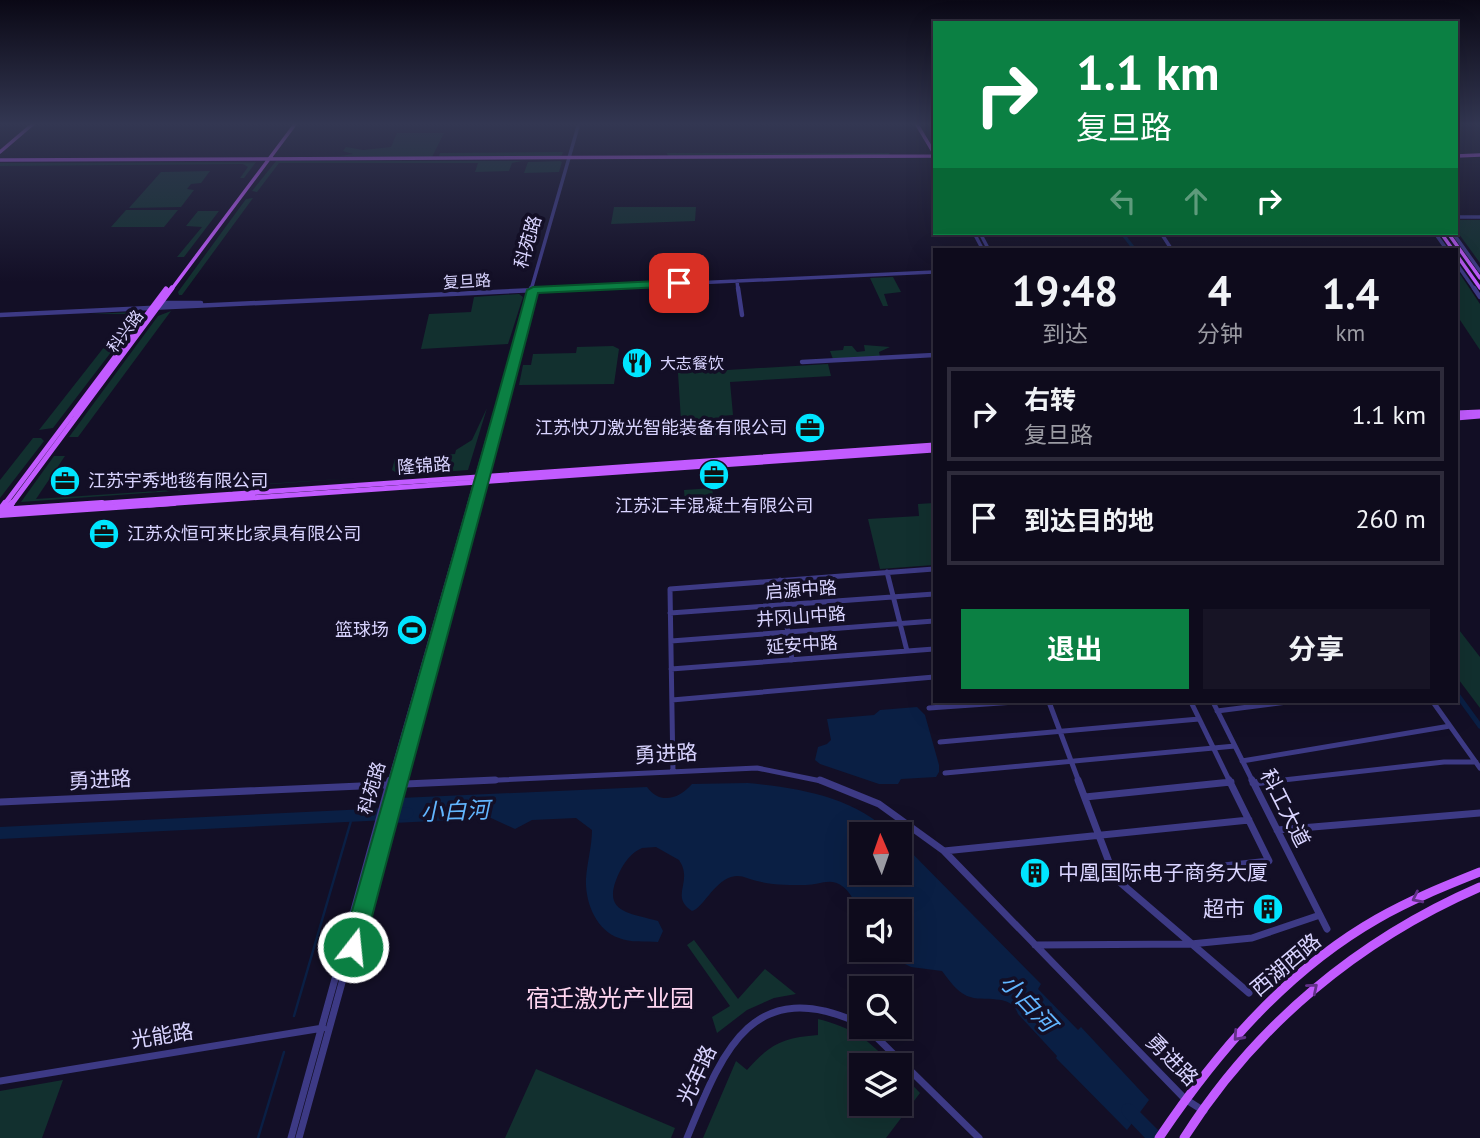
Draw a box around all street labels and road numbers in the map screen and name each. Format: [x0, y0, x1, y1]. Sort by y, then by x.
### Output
street label: 科苑路 [509, 213, 546, 271]
street label: 复旦路 [443, 270, 491, 292]
street label: 科兴路 [103, 306, 147, 356]
street label: 隆锦路 [396, 452, 452, 479]
street label: 启源中路 [764, 576, 838, 603]
street label: 井冈山中路 [755, 602, 847, 631]
street label: 延安中路 [765, 631, 839, 658]
street label: 勇进路 [634, 738, 698, 769]
street label: 科苑路 [353, 759, 390, 817]
street label: 勇进路 [68, 764, 132, 795]
street label: 科工大道 [1254, 764, 1317, 851]
street label: 西湖西路 [1245, 927, 1327, 1002]
street label: 光能路 [129, 1017, 195, 1054]
street label: 勇进路 [1141, 1028, 1204, 1091]
street label: 光年路 [671, 1041, 722, 1109]

